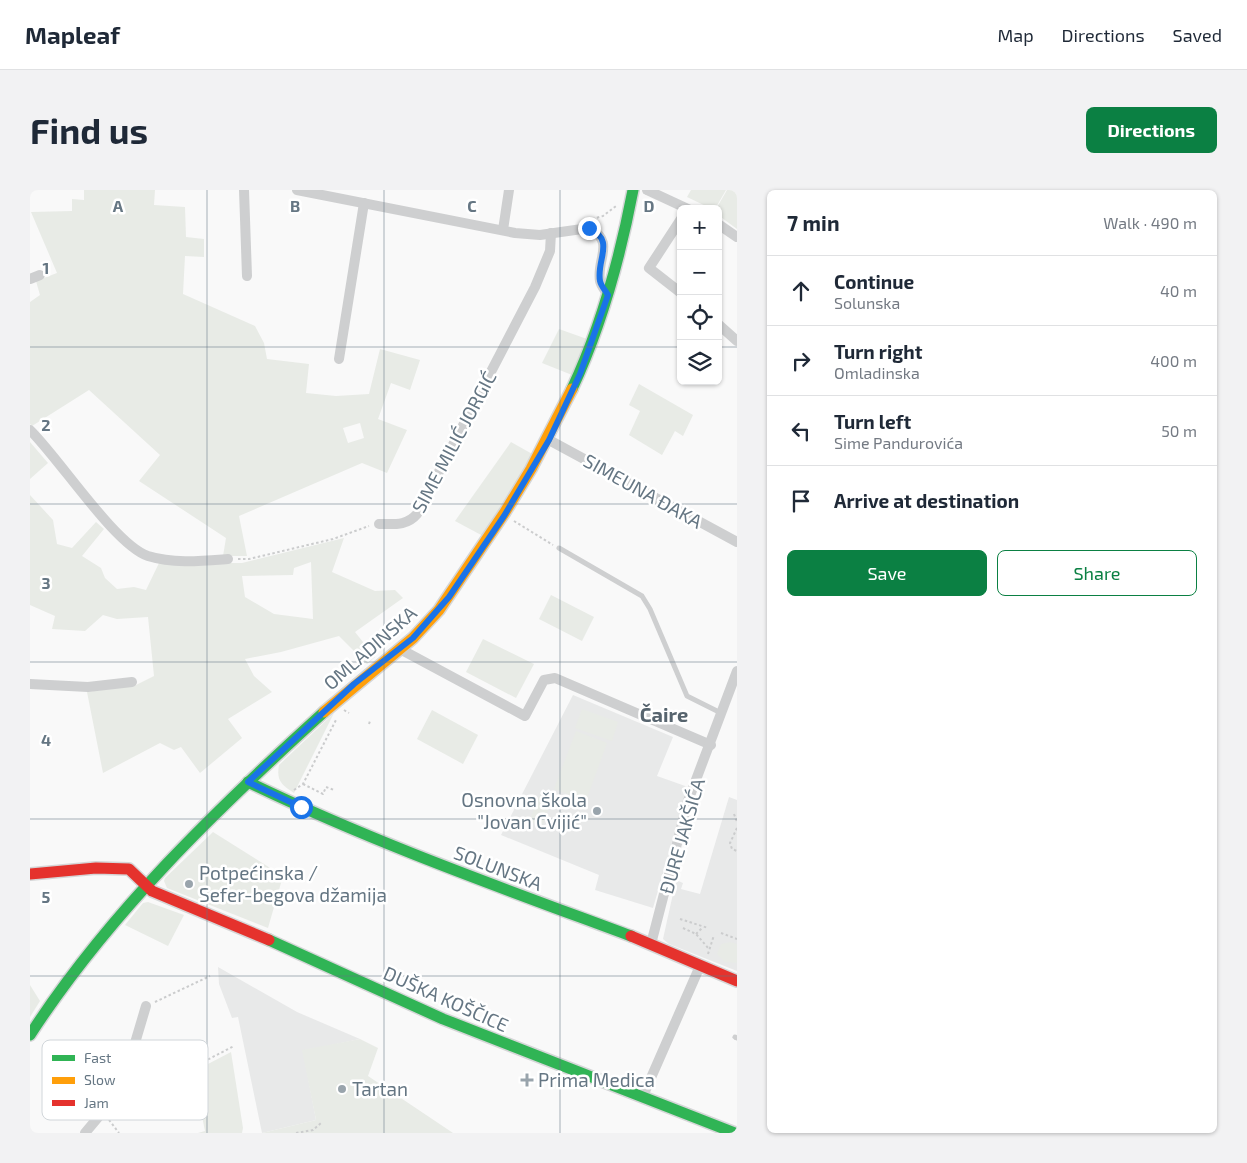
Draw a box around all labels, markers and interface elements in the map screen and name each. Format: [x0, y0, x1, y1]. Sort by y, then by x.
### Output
text: Mapleaf [25, 20, 120, 49]
text: Map [997, 24, 1034, 46]
text: Directions [1062, 24, 1145, 46]
text: Saved [1173, 24, 1222, 46]
button: Directions [1086, 107, 1217, 153]
text: Find us [30, 109, 148, 151]
text: A [113, 196, 124, 215]
text: B [290, 196, 300, 215]
text: C [467, 196, 477, 215]
text: D [644, 196, 655, 215]
map controls [677, 205, 722, 385]
button: + [677, 205, 722, 250]
text: 7 min [787, 210, 840, 235]
text: Walk · 490 m [1103, 213, 1197, 232]
route end [578, 217, 601, 240]
button: − [677, 250, 722, 295]
text: 1 [43, 258, 49, 277]
text: Continue [834, 270, 914, 293]
icon: ahead [787, 277, 815, 305]
text: 40 m [1160, 281, 1197, 300]
text: Solunska [834, 293, 900, 312]
button: locate [677, 295, 722, 340]
button: layers [677, 340, 722, 385]
text: Turn right [834, 340, 922, 363]
icon: right [787, 347, 815, 375]
text: 400 m [1150, 351, 1197, 370]
text: Omladinska [834, 363, 920, 382]
street label: SIME MILIĆ JORGIĆ [407, 367, 501, 516]
text: Turn left [834, 410, 911, 433]
text: 2 [41, 415, 51, 434]
icon: left [787, 417, 815, 445]
text: 50 m [1161, 421, 1197, 440]
text: Sime Pandurovića [834, 433, 963, 452]
street label: SIMEUNA ĐAKA [580, 448, 707, 533]
icon: arrive [787, 487, 815, 515]
text: Arrive at destination [834, 489, 1019, 512]
button: Save [787, 550, 987, 596]
button: Share [997, 550, 1197, 596]
text: 3 [41, 573, 51, 592]
street label: OMLADINSKA [318, 601, 421, 694]
district label: Čaire [640, 702, 688, 726]
text: 4 [41, 730, 51, 749]
street label: ĐURE JAKŠIĆA [654, 775, 709, 896]
place label: Osnovna škola "Jovan Cvijić" [461, 788, 587, 833]
route start [290, 796, 313, 819]
marker: Osnovna škola "Jovan Cvijić" [591, 805, 603, 817]
street label: SOLUNSKA [451, 840, 546, 895]
place label: Potpećinska / Sefer-begova džamija [199, 861, 387, 906]
marker: Potpećinska / Sefer-begova džamija [183, 878, 195, 890]
text: 5 [42, 887, 51, 906]
street label: DUŠKA KOŠČICE [380, 961, 512, 1036]
legend [42, 1040, 208, 1120]
text: Fast [84, 1049, 111, 1066]
place label: Prima Medica [538, 1068, 655, 1091]
text: Slow [84, 1071, 116, 1088]
marker: Prima Medica [520, 1073, 534, 1087]
place label: Tartan [352, 1077, 408, 1100]
marker: Tartan [336, 1083, 348, 1095]
text: Jam [84, 1094, 109, 1111]

